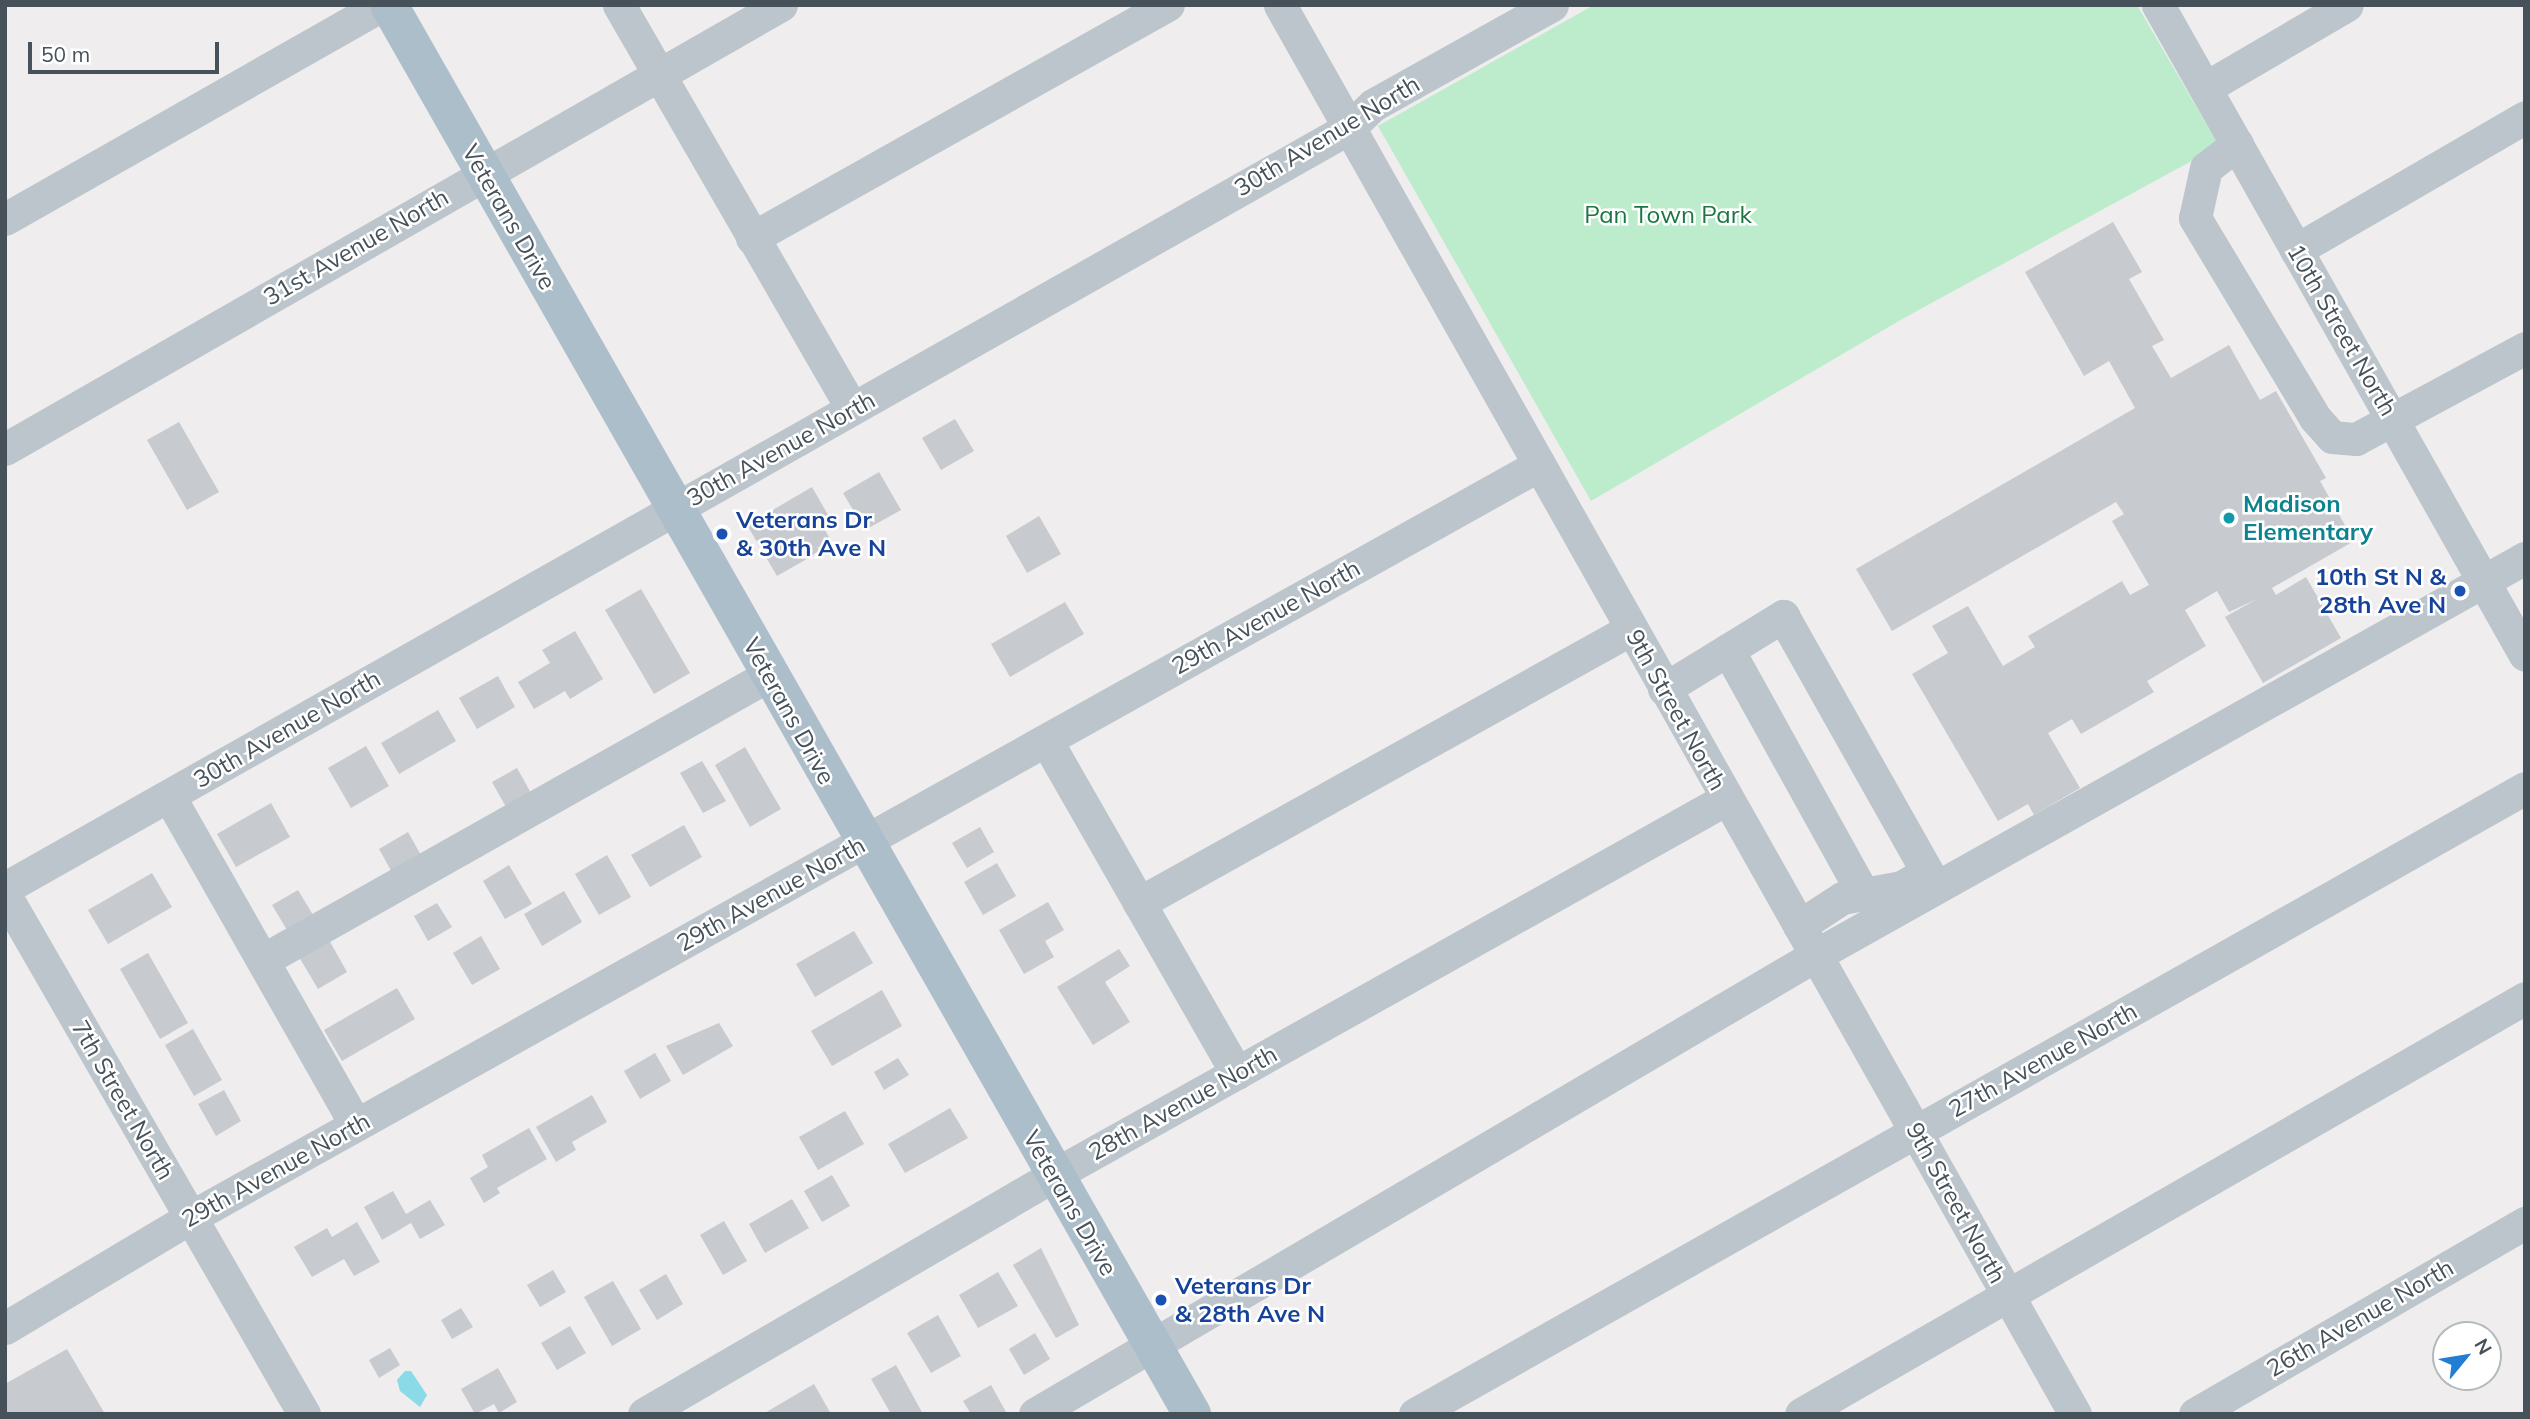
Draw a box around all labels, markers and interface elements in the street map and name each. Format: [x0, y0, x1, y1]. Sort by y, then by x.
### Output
scale bar [32, 28, 222, 72]
text: 50 m [41, 41, 90, 67]
street label: 30th Avenue North [1229, 69, 1425, 203]
street label: Veterans Drive [456, 139, 562, 295]
street label: 31st Avenue North [258, 182, 454, 312]
park label: Pan Town Park [1584, 201, 1752, 229]
street label: 10th Street North [2281, 239, 2403, 421]
street label: 30th Avenue North [682, 385, 880, 513]
place label: Madison Elementary [2243, 490, 2373, 546]
place label: Veterans Dr & 30th Ave N [736, 506, 886, 562]
marker: Madison Elementary [2221, 510, 2237, 526]
marker: Veterans Dr & 30th Ave N [714, 526, 730, 542]
street label: 29th Avenue North [1167, 553, 1365, 681]
place label: 10th St N & 28th Ave N [2315, 563, 2446, 619]
marker: 10th St N & 28th Ave N [2452, 583, 2468, 599]
street label: 9th Street North [1620, 625, 1732, 795]
street label: Veterans Drive [737, 633, 841, 789]
street label: 30th Avenue North [189, 664, 385, 794]
street label: 29th Avenue North [672, 830, 870, 958]
street label: 27th Avenue North [1944, 996, 2142, 1124]
street label: 7th Street North [66, 1015, 180, 1185]
street label: 28th Avenue North [1084, 1039, 1282, 1167]
street label: 29th Avenue North [177, 1106, 375, 1234]
street label: 9th Street North [1900, 1118, 2012, 1288]
street label: Veterans Drive [1017, 1125, 1123, 1281]
street label: 26th Avenue North [2262, 1253, 2458, 1383]
place label: Veterans Dr & 28th Ave N [1175, 1272, 1325, 1328]
marker: Veterans Dr & 28th Ave N [1153, 1292, 1169, 1308]
north arrow [2432, 1321, 2502, 1391]
text: N [2469, 1334, 2497, 1359]

